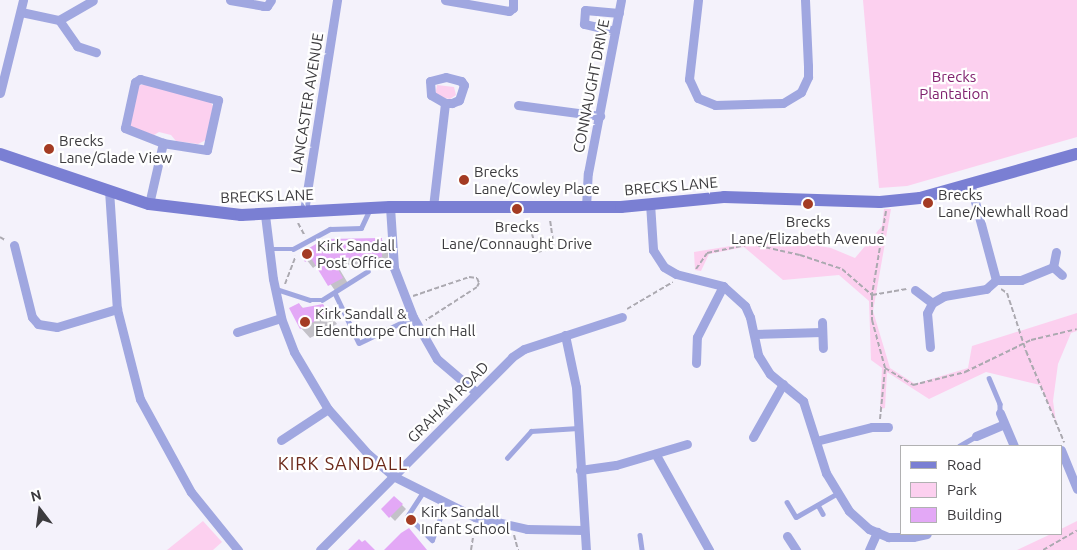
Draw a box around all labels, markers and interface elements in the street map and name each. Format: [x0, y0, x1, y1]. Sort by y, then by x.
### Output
street label: CONNAUGHT DRIVE [569, 18, 613, 154]
street label: LANCASTER AVENUE [287, 32, 327, 174]
park label: Brecks Plantation [919, 67, 989, 102]
place label: Brecks Lane/Glade View [59, 131, 172, 166]
marker: Brecks Lane/Glade View [43, 143, 55, 155]
place label: Brecks Lane/Cowley Place [474, 162, 600, 197]
street label: BRECKS LANE [624, 173, 718, 199]
marker: Brecks Lane/Cowley Place [458, 174, 470, 186]
street label: BRECKS LANE [220, 185, 314, 207]
place label: Brecks Lane/Newhall Road [938, 185, 1068, 220]
marker: Brecks Lane/Newhall Road [922, 197, 934, 209]
marker: Brecks Lane/Elizabeth Avenue [802, 198, 814, 210]
marker: Brecks Lane/Connaught Drive [511, 203, 523, 215]
place label: Brecks Lane/Elizabeth Avenue [731, 212, 885, 247]
place label: Brecks Lane/Connaught Drive [442, 217, 592, 252]
place label: Kirk Sandall Post Office [317, 236, 395, 271]
marker: Kirk Sandall Post Office [301, 248, 313, 260]
place label: Kirk Sandall & Edenthorpe Church Hall [315, 304, 475, 339]
marker: Kirk Sandall & Edenthorpe Church Hall [299, 316, 311, 328]
street label: GRAHAM ROAD [404, 358, 492, 446]
legend [900, 445, 1062, 535]
district label: KIRK SANDALL [276, 452, 410, 474]
text: Road [947, 456, 982, 473]
text: Park [947, 481, 977, 498]
north arrow [15, 485, 65, 535]
text: N [29, 486, 43, 505]
place label: Kirk Sandall Infant School [421, 502, 510, 537]
text: Building [947, 506, 1002, 523]
marker: Kirk Sandall Infant School [405, 514, 417, 526]

